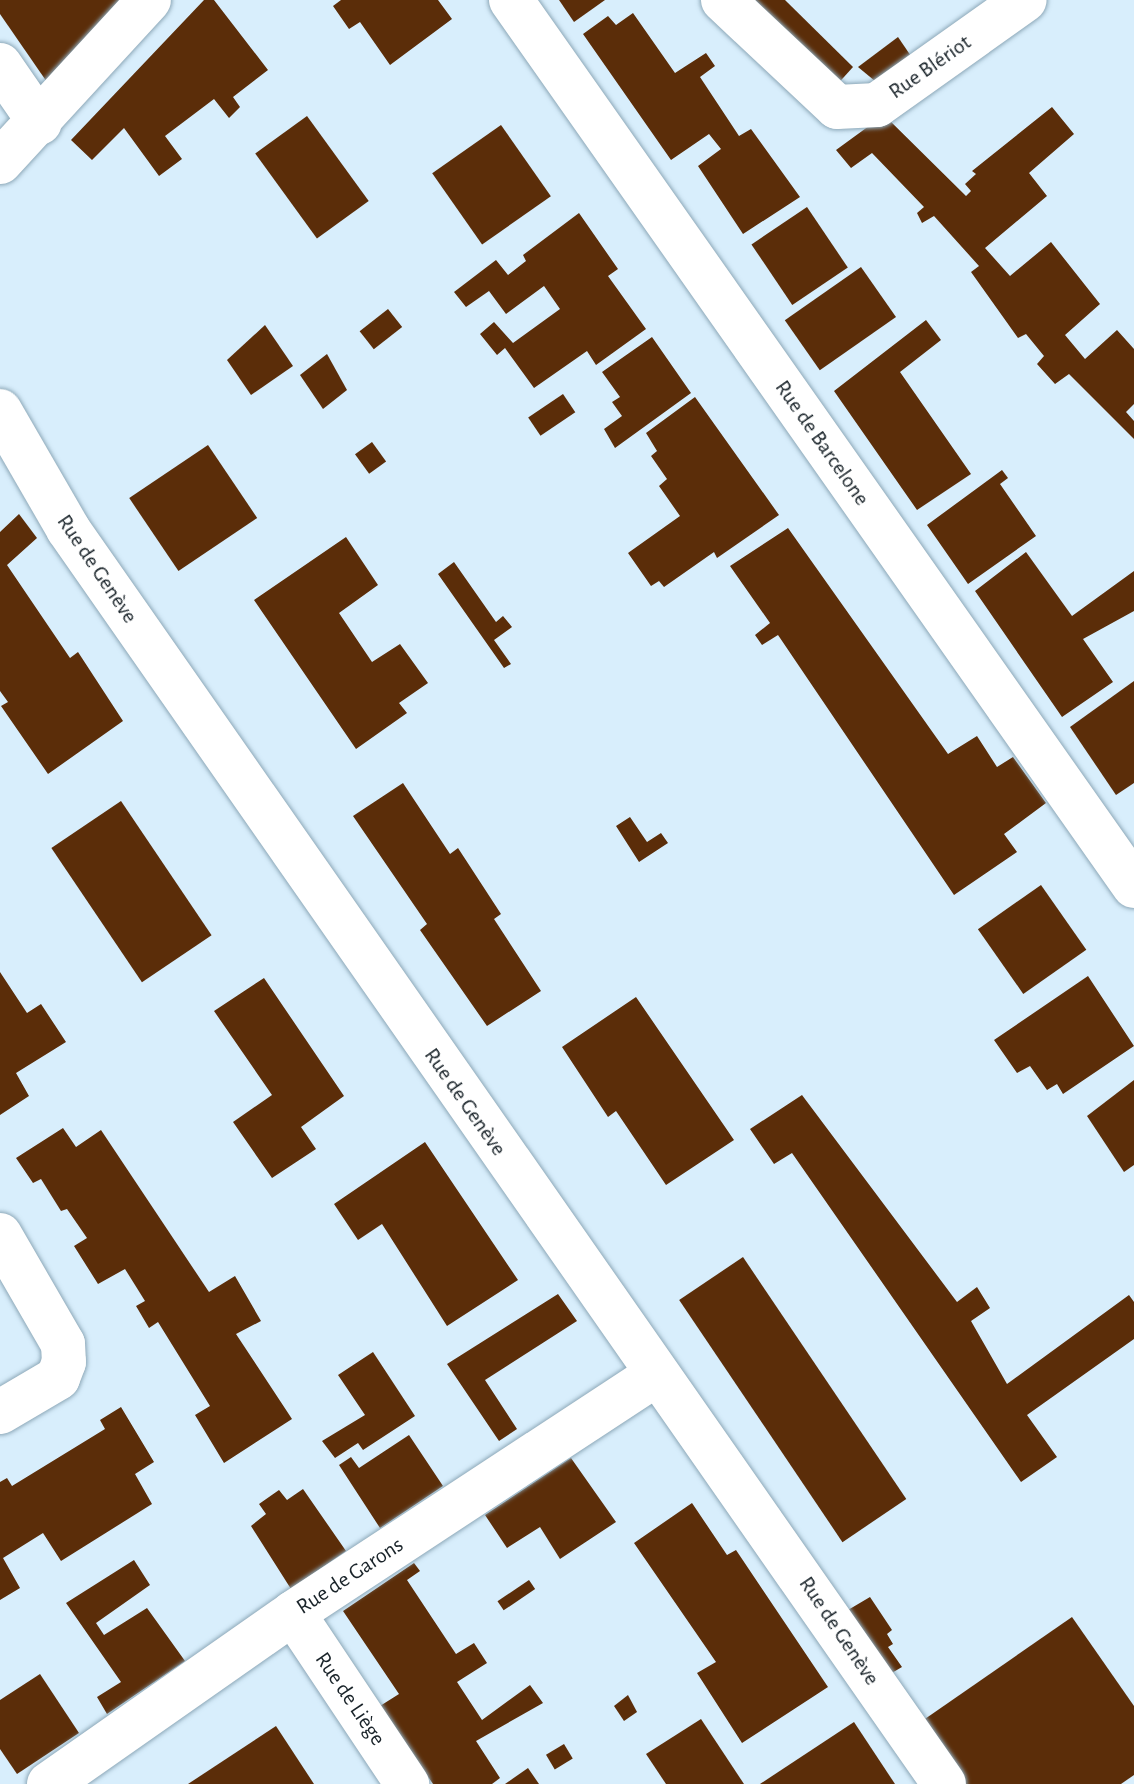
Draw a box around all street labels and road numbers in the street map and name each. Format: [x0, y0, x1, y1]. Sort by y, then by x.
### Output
street label: Rue Blériot [884, 29, 976, 105]
street label: Rue de Barcelone [769, 375, 875, 511]
street label: Rue de Genève [51, 510, 143, 628]
street label: Rue de Genève [418, 1043, 512, 1161]
street label: Rue de Garons [292, 1532, 408, 1620]
street label: Rue de Genève [793, 1572, 885, 1690]
street label: Rue de Liège [309, 1647, 391, 1751]

